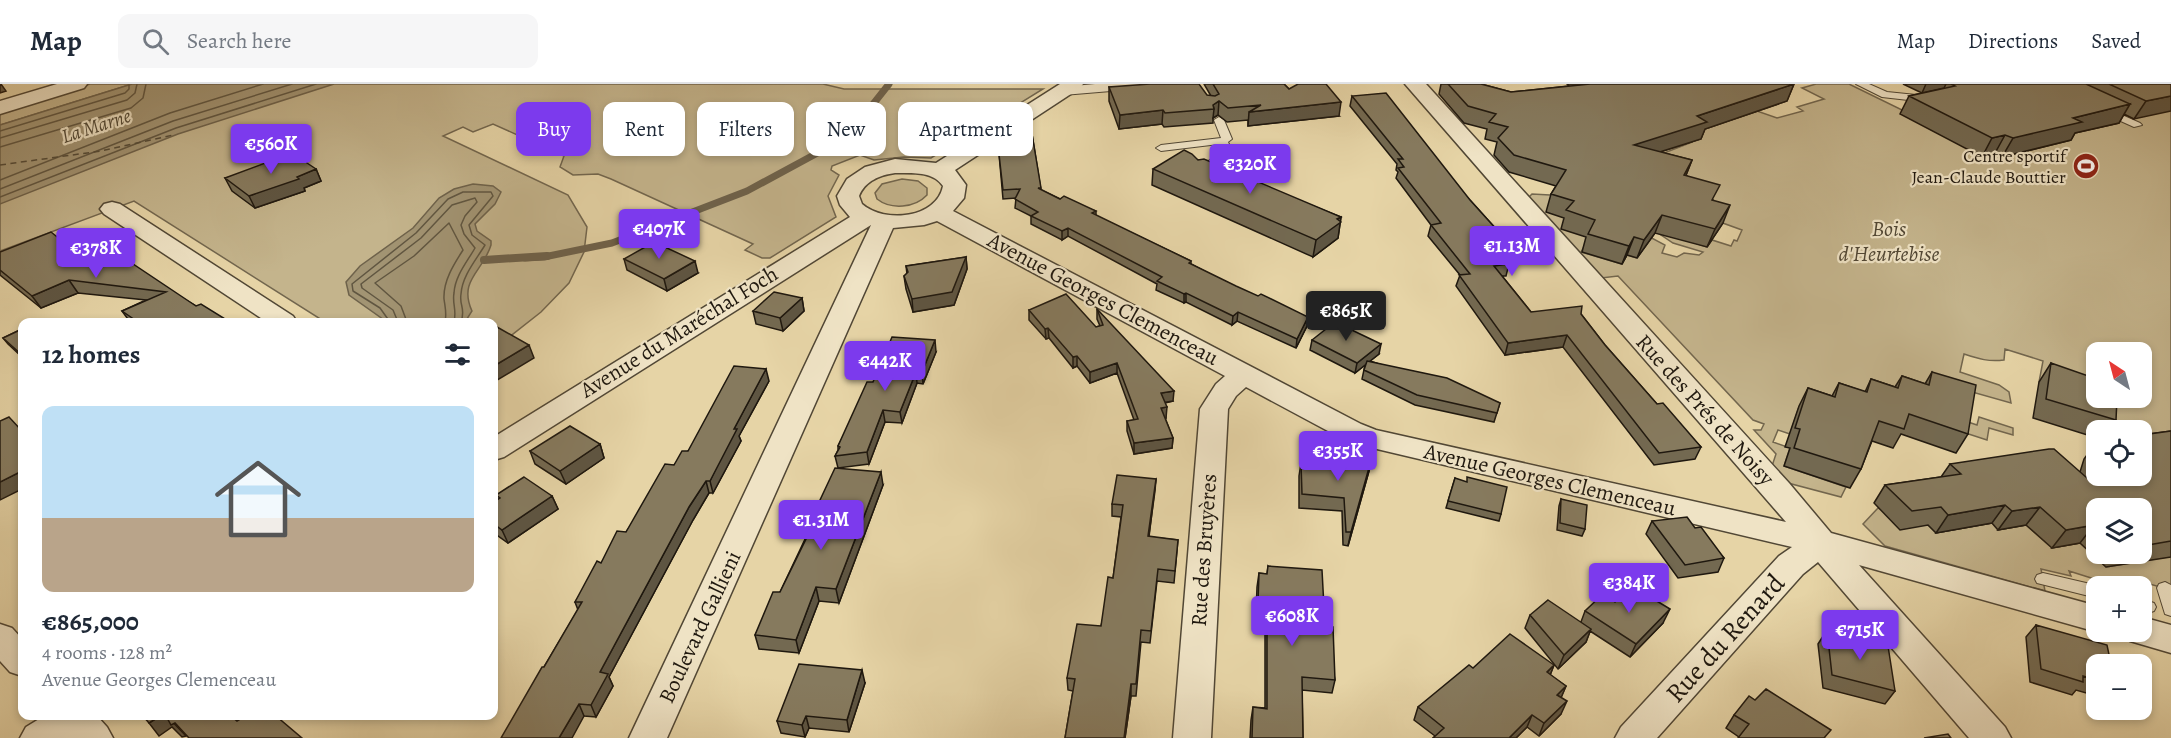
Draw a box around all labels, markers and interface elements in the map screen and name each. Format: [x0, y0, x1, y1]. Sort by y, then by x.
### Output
search box [118, 14, 538, 68]
text: Map [30, 22, 82, 60]
icon: search [139, 25, 172, 58]
text: Search here [187, 26, 291, 56]
text: Map [1897, 27, 1935, 55]
text: Directions [1968, 27, 2058, 55]
text: Saved [2091, 27, 2141, 55]
water label: La Marne [58, 102, 134, 150]
chip: Buy [516, 102, 591, 156]
chip: Rent [603, 102, 685, 156]
chip: Filters [697, 102, 794, 156]
chip: New [806, 102, 886, 156]
chip: Apartment [898, 102, 1033, 156]
pin: €560K [229, 124, 313, 175]
text: €560K [245, 130, 297, 157]
pin: €320K [1208, 144, 1292, 195]
place label: Centre sportif Jean-Claude Bouttier [1911, 144, 2069, 189]
text: €320K [1224, 150, 1276, 177]
sports icon: Centre sportif Jean-Claude Bouttier [2071, 151, 2101, 181]
pin: €407K [617, 209, 701, 260]
park label: Bois d'Heurtebise [1839, 214, 1940, 269]
text: €407K [633, 215, 685, 242]
street label: Avenue Georges Clemenceau [981, 225, 1224, 373]
pin: €1.13M [1463, 226, 1561, 277]
pin: €378K [54, 228, 138, 279]
text: €1.13M [1484, 232, 1540, 259]
text: €378K [70, 234, 122, 261]
street label: Avenue du Maréchal Foch [574, 259, 784, 406]
pin: €865K [1304, 291, 1388, 342]
text: €865K [1320, 297, 1372, 324]
street label: Rue des Prés de Noisy [1629, 328, 1781, 492]
text: 12 homes [42, 337, 140, 372]
icon: filters [441, 338, 474, 371]
pin: €442K [843, 341, 927, 392]
north arrow [2086, 342, 2152, 408]
map controls [2086, 342, 2152, 720]
text: €442K [858, 347, 912, 374]
button: locate [2086, 420, 2152, 486]
pin: €355K [1296, 431, 1380, 482]
street label: Avenue Georges Clemenceau [1420, 436, 1679, 524]
text: €355K [1313, 437, 1363, 464]
icon: home [204, 445, 312, 553]
street label: Rue des Bruyères [1184, 473, 1224, 627]
button: layers [2086, 498, 2152, 564]
pin: €1.31M [772, 500, 870, 551]
text: €1.31M [793, 506, 849, 533]
street label: Boulevard Gallieni [652, 546, 748, 708]
pin: €384K [1587, 563, 1671, 614]
street label: Rue du Renard [1657, 565, 1793, 710]
text: €384K [1603, 569, 1655, 596]
button: + [2086, 576, 2152, 642]
pin: €608K [1250, 596, 1334, 647]
text: €608K [1265, 602, 1319, 629]
text: €865,000 [42, 604, 139, 639]
pin: €715K [1818, 610, 1902, 661]
text: €715K [1836, 616, 1884, 643]
text: 4 rooms · 128 m² [42, 639, 172, 666]
button: − [2086, 654, 2152, 720]
text: Avenue Georges Clemenceau [42, 666, 276, 693]

